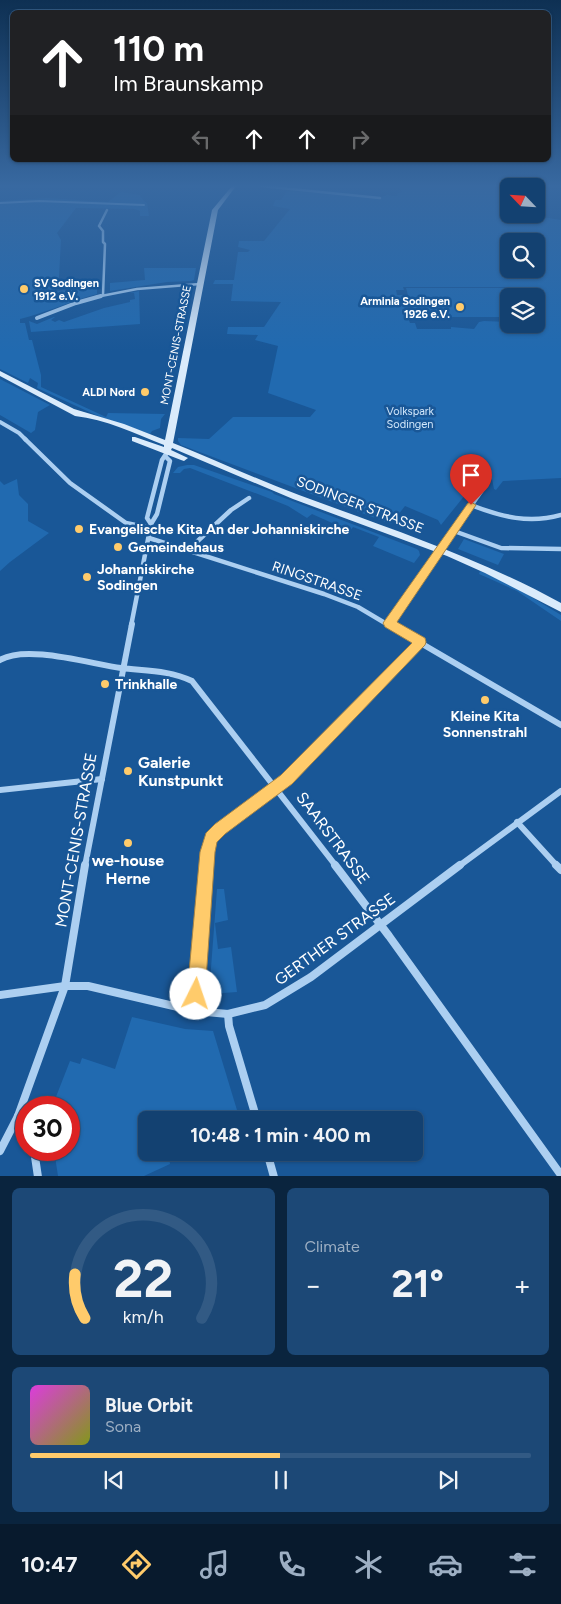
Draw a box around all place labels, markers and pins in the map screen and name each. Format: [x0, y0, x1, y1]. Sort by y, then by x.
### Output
place label: SV Sodingen 1912 e.V. [34, 277, 99, 303]
marker: SV Sodingen 1912 e.V. [18, 283, 30, 295]
place label: Arminia Sodingen 1926 e.V. [360, 295, 450, 321]
marker: Arminia Sodingen 1926 e.V. [454, 301, 466, 313]
place label: ALDI Nord [82, 386, 135, 399]
marker: ALDI Nord [139, 386, 151, 398]
pin [450, 454, 492, 505]
place label: Evangelische Kita An der Johanniskirche [89, 521, 350, 538]
marker: Evangelische Kita An der Johanniskirche [73, 523, 85, 535]
place label: Gemeindehaus [128, 539, 224, 556]
marker: Gemeindehaus [112, 541, 124, 553]
place label: Johanniskirche Sodingen [97, 561, 195, 594]
marker: Johanniskirche Sodingen [81, 571, 93, 583]
place label: Trinkhalle [115, 676, 177, 693]
marker: Trinkhalle [99, 678, 111, 690]
marker: Kleine Kita Sonnenstrahl [479, 694, 491, 706]
place label: Kleine Kita Sonnenstrahl [443, 708, 527, 741]
place label: Galerie Kunstpunkt [138, 753, 223, 790]
marker: Galerie Kunstpunkt [122, 765, 134, 777]
marker: we-house Herne [122, 837, 134, 849]
place label: we-house Herne [92, 851, 164, 888]

